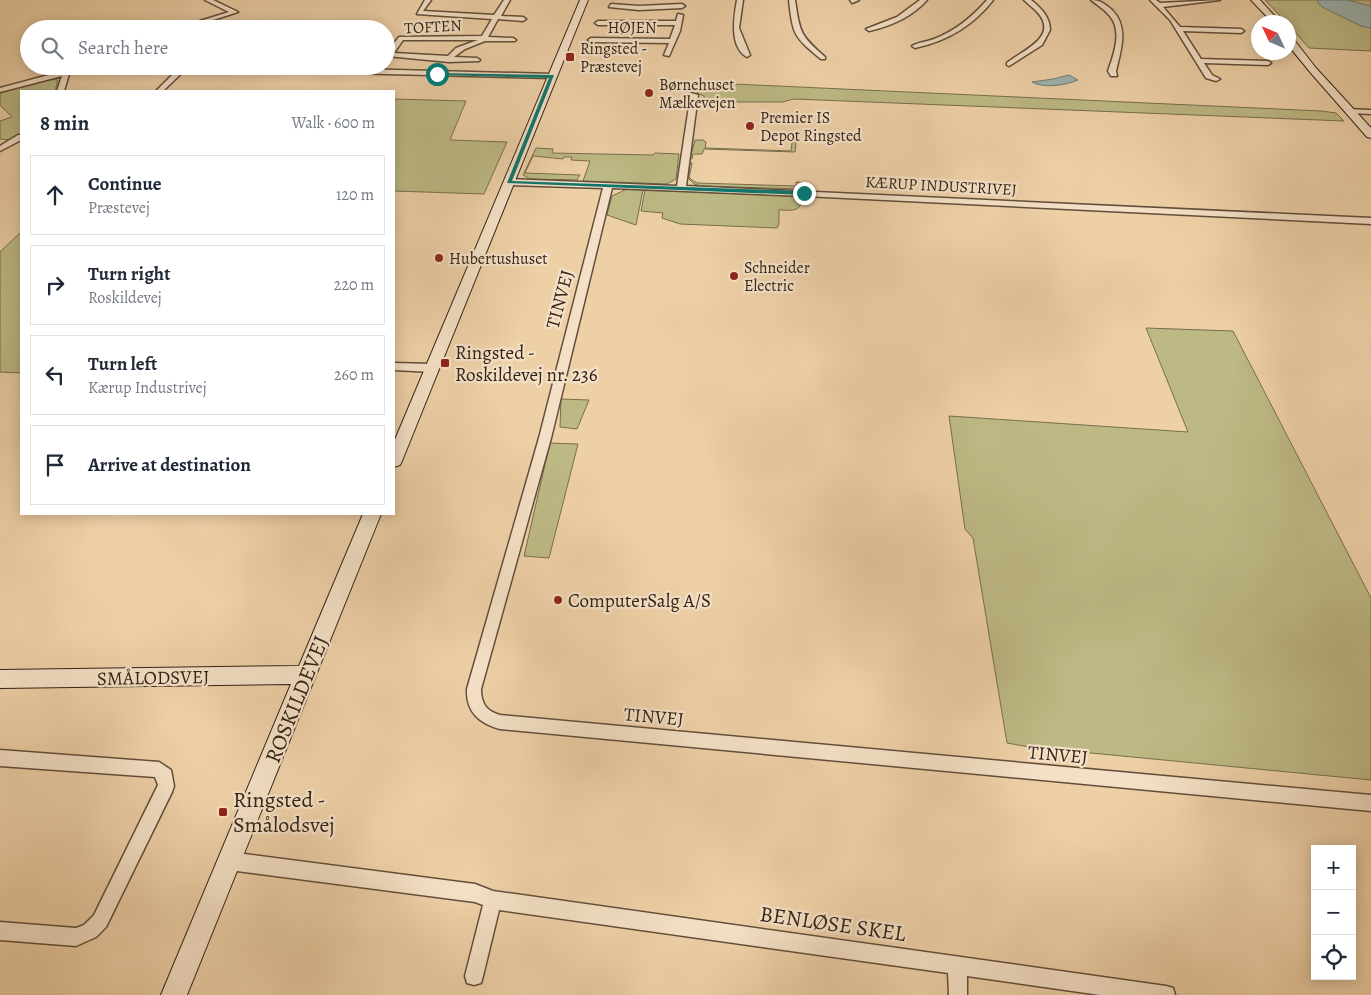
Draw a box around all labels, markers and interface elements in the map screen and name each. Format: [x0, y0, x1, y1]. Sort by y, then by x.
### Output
street label: TOFTEN [404, 15, 462, 39]
north arrow [1251, 15, 1296, 60]
street label: HØJEN [607, 17, 657, 39]
search box [20, 20, 395, 75]
icon: search [38, 34, 66, 62]
text: Search here [78, 35, 168, 61]
place label: Ringsted - Præstevej [580, 38, 647, 78]
marker: Ringsted - Præstevej [564, 51, 576, 63]
route start [426, 63, 449, 86]
place label: Børnehuset Mælkevejen [659, 74, 736, 114]
marker: Børnehuset Mælkevejen [643, 87, 655, 99]
place label: Premier IS Depot Ringsted [760, 107, 862, 147]
text: 8 min [40, 109, 89, 137]
text: Walk · 600 m [292, 112, 375, 134]
marker: Premier IS Depot Ringsted [744, 120, 756, 132]
text: Continue [88, 171, 162, 197]
street label: KÆRUP INDUSTRIVEJ [865, 171, 1017, 201]
icon: ahead [41, 181, 69, 209]
route end [793, 182, 816, 205]
text: 120 m [336, 184, 374, 206]
text: Præstevej [88, 197, 150, 219]
place label: Hubertushuset [449, 248, 548, 270]
marker: Hubertushuset [433, 252, 445, 264]
place label: Schneider Electric [744, 257, 810, 297]
text: Turn right [88, 261, 170, 287]
street label: TINVEJ [540, 267, 580, 332]
marker: Schneider Electric [728, 270, 740, 282]
icon: right [41, 271, 69, 299]
text: 220 m [334, 274, 374, 296]
text: Roskildevej [88, 287, 162, 309]
place label: Ringsted - Roskildevej nr. 236 [455, 340, 598, 388]
text: Turn left [88, 351, 157, 377]
marker: Ringsted - Roskildevej nr. 236 [439, 357, 451, 369]
icon: left [41, 361, 69, 389]
text: 260 m [334, 364, 374, 386]
text: Kærup Industrivej [88, 377, 207, 399]
icon: arrive [41, 451, 69, 479]
text: Arrive at destination [88, 452, 251, 478]
place label: ComputerSalg A/S [568, 588, 711, 614]
marker: ComputerSalg A/S [552, 594, 564, 606]
street label: ROSKILDEVEJ [258, 631, 336, 767]
street label: SMÅLODSVEJ [97, 664, 209, 692]
street label: TINVEJ [623, 701, 685, 733]
street label: TINVEJ [1027, 739, 1089, 771]
place label: Ringsted - Smålodsvej [233, 785, 335, 840]
marker: Ringsted - Smålodsvej [217, 806, 229, 818]
map controls [1311, 845, 1356, 980]
button: + [1311, 845, 1356, 890]
button: − [1311, 890, 1356, 935]
street label: BENLØSE SKEL [758, 899, 909, 949]
button: locate [1311, 935, 1356, 980]

